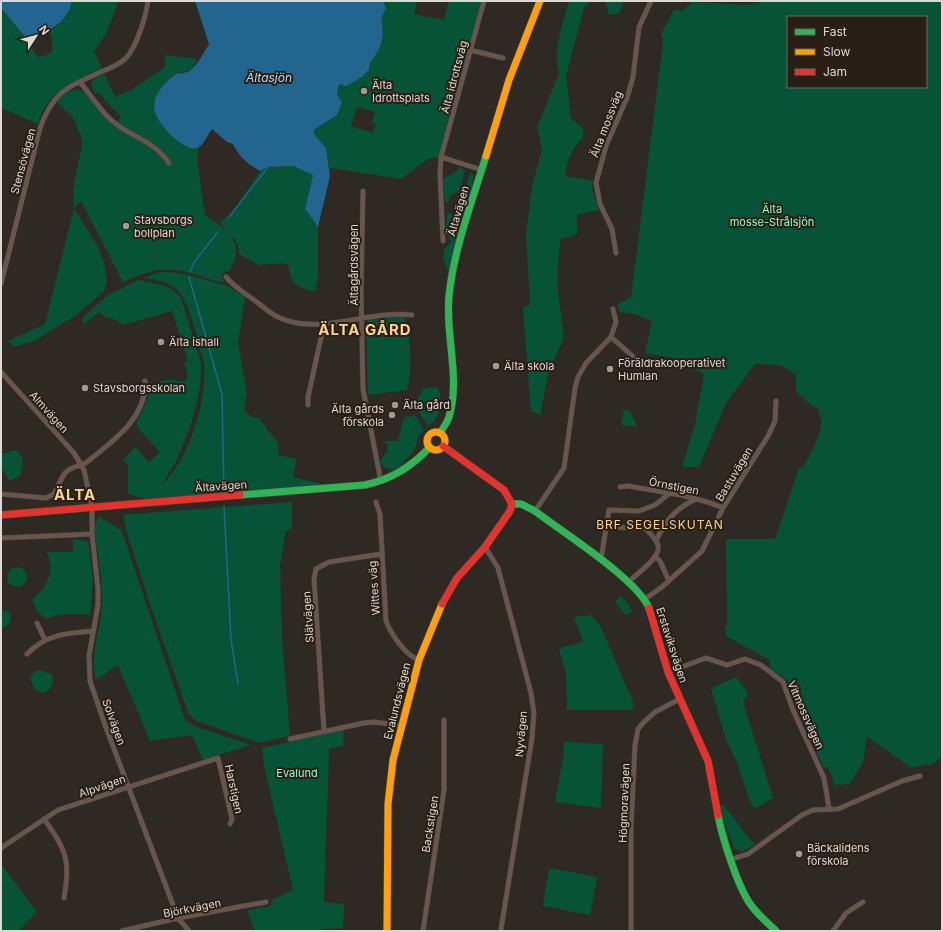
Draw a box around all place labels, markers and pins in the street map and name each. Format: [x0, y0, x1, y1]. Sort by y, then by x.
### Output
place label: Älta Idrottsplats [372, 78, 430, 105]
marker: Älta Idrottsplats [359, 86, 369, 96]
place label: Stavsborgs bollplan [134, 213, 193, 240]
marker: Stavsborgs bollplan [121, 221, 131, 231]
place label: Älta ishall [169, 335, 219, 349]
marker: Älta ishall [156, 337, 166, 347]
place label: Föräldrakooperativet Humlan [618, 356, 726, 383]
place label: Älta skola [504, 359, 554, 373]
marker: Älta skola [491, 361, 501, 371]
marker: Föräldrakooperativet Humlan [605, 364, 615, 374]
place label: Stavsborgsskolan [93, 381, 185, 395]
marker: Stavsborgsskolan [80, 383, 90, 393]
place label: Älta gård [403, 398, 450, 412]
marker: Älta gård [390, 400, 400, 410]
place label: Älta gårds förskola [331, 402, 384, 429]
marker: Älta gårds förskola [387, 410, 397, 420]
place label: Bäckalidens förskola [807, 841, 870, 868]
marker: Bäckalidens förskola [794, 849, 804, 859]

